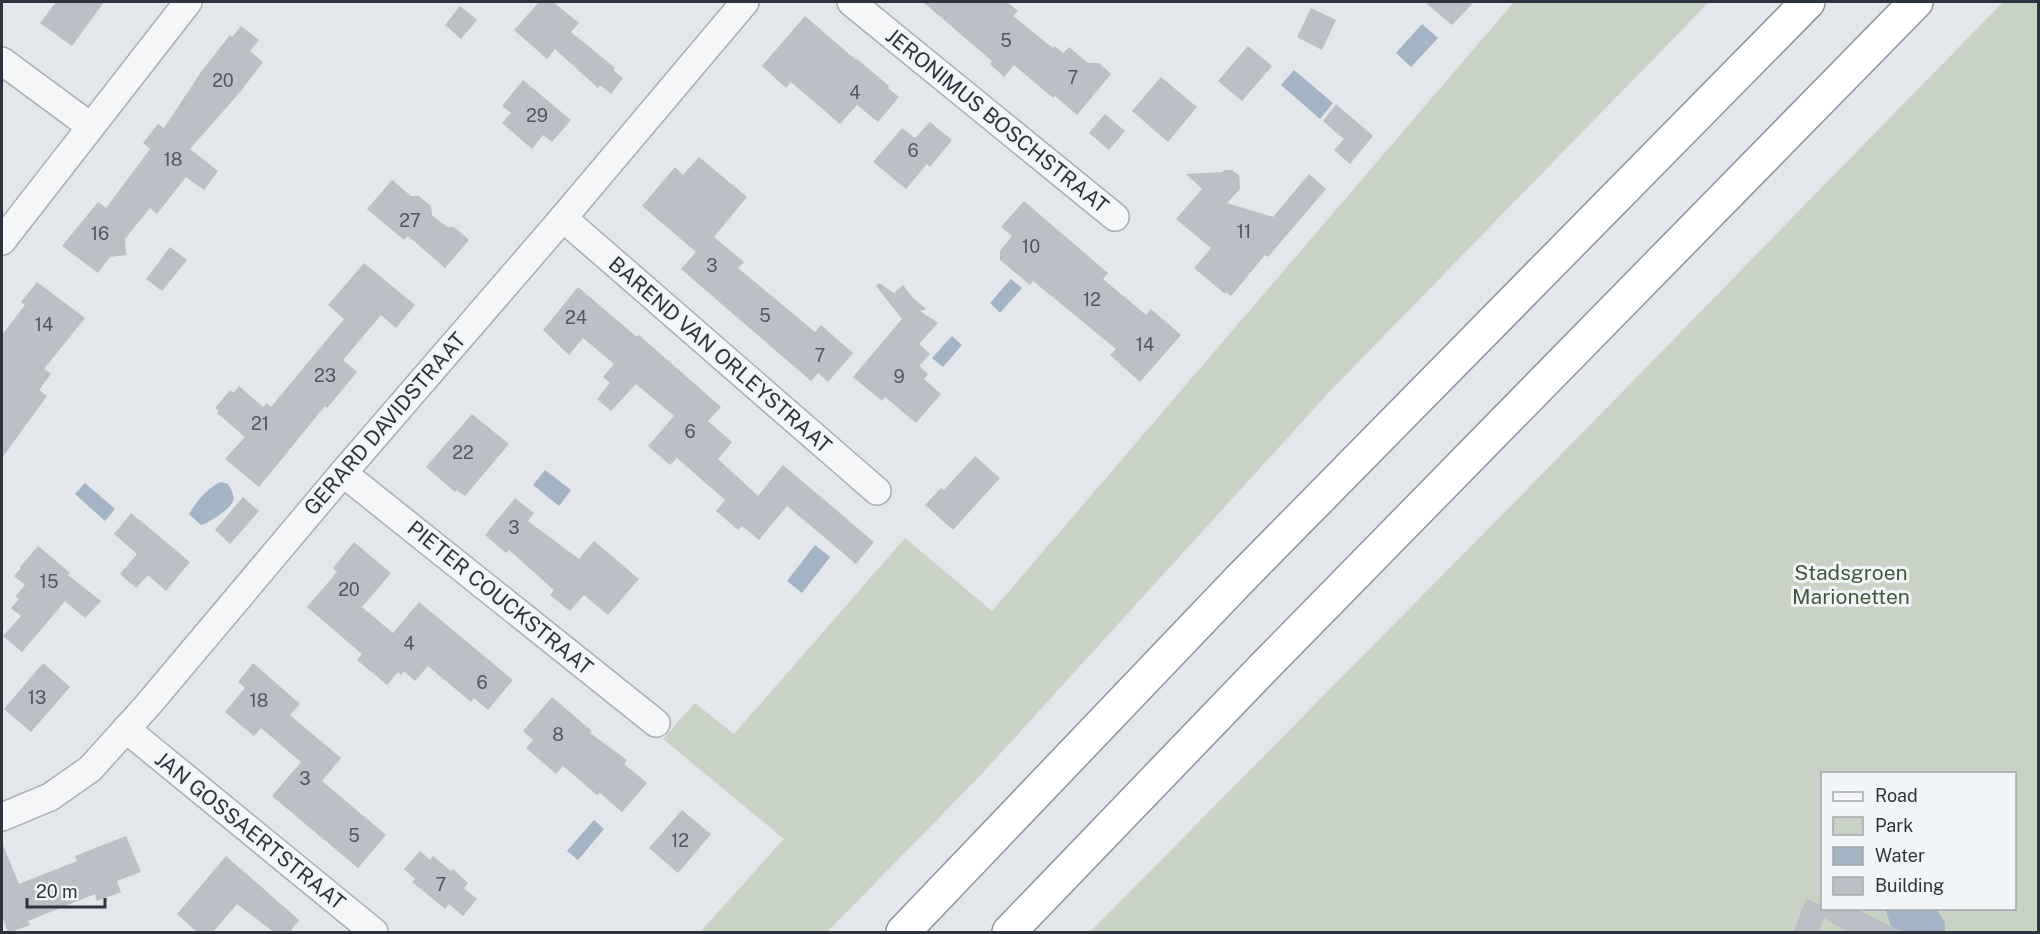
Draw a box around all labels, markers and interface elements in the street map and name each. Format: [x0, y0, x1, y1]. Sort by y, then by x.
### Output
street label: JERONIMUS BOSCHSTRAAT [881, 23, 1114, 218]
house number: 5 [1000, 30, 1012, 51]
house number: 7 [1068, 67, 1078, 88]
house number: 20 [212, 70, 234, 91]
house number: 4 [849, 82, 861, 103]
house number: 29 [526, 105, 548, 126]
house number: 6 [907, 140, 919, 161]
house number: 18 [164, 149, 182, 170]
house number: 27 [399, 210, 421, 231]
house number: 11 [1237, 221, 1251, 242]
house number: 16 [91, 223, 109, 244]
house number: 10 [1022, 236, 1040, 257]
street label: BAREND VAN ORLEYSTRAAT [604, 251, 837, 458]
house number: 3 [706, 255, 718, 276]
house number: 12 [1083, 289, 1101, 310]
house number: 5 [759, 305, 771, 326]
house number: 24 [565, 307, 587, 328]
house number: 14 [35, 314, 53, 335]
street label: GERARD DAVIDSTRAAT [299, 327, 471, 520]
house number: 14 [1136, 334, 1154, 355]
house number: 7 [815, 345, 825, 366]
house number: 23 [314, 365, 336, 386]
house number: 9 [893, 366, 905, 387]
house number: 21 [251, 413, 269, 434]
house number: 6 [684, 421, 696, 442]
house number: 22 [452, 442, 474, 463]
street label: PIETER COUCKSTRAAT [403, 515, 598, 680]
house number: 3 [508, 517, 520, 538]
park label: Stadsgroen Marionetten [1792, 560, 1910, 609]
house number: 15 [40, 571, 58, 592]
house number: 20 [338, 579, 360, 600]
house number: 4 [403, 633, 415, 654]
house number: 6 [476, 672, 488, 693]
house number: 13 [28, 687, 46, 708]
house number: 18 [250, 690, 268, 711]
house number: 8 [552, 724, 564, 745]
street label: JAN GOSSAERTSTRAAT [150, 746, 351, 915]
house number: 3 [299, 768, 311, 789]
legend [1821, 772, 2016, 910]
text: Road [1875, 785, 1918, 806]
text: Park [1875, 815, 1913, 836]
house number: 5 [348, 825, 360, 846]
house number: 12 [671, 830, 689, 851]
text: Water [1875, 845, 1925, 866]
scale bar [27, 871, 105, 909]
house number: 7 [436, 874, 446, 895]
text: Building [1875, 875, 1944, 896]
text: 20 m [36, 881, 78, 902]

